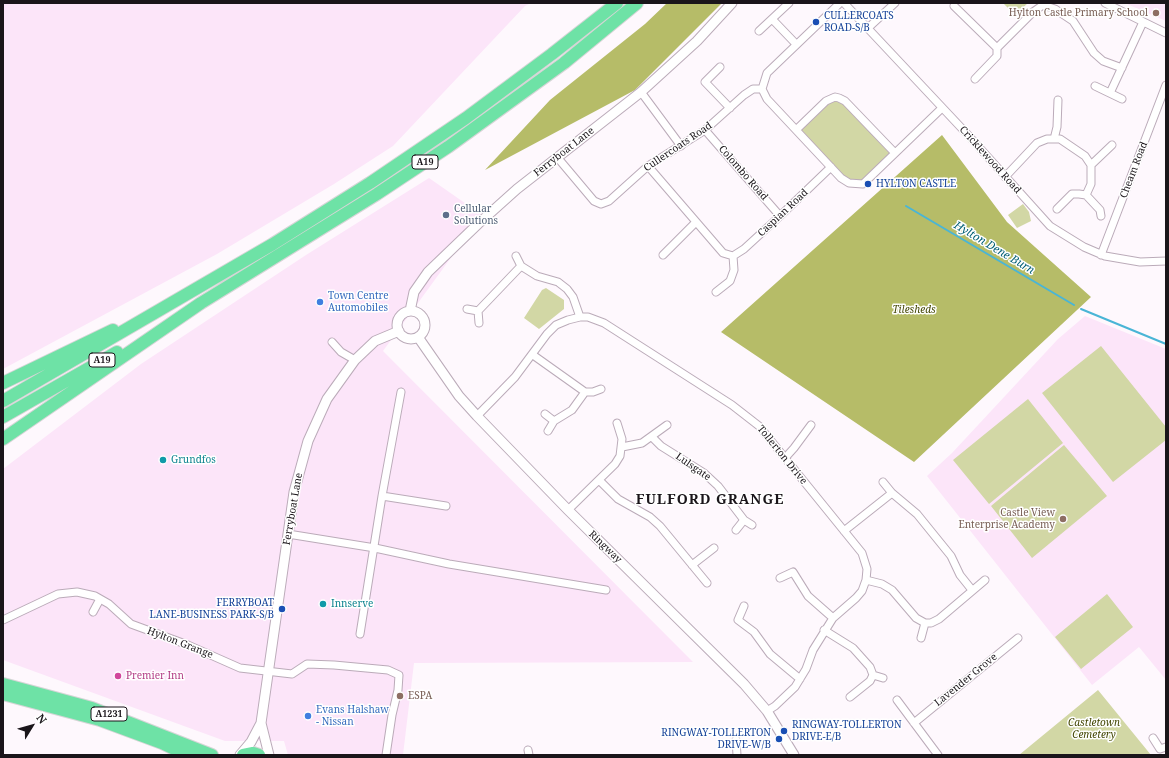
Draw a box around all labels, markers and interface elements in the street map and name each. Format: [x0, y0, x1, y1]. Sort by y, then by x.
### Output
place label: Hylton Castle Primary School [1009, 7, 1148, 19]
marker: Hylton Castle Primary School [1151, 8, 1161, 18]
place label: CULLERCOATS ROAD-S/B [824, 10, 894, 34]
marker: CULLERCOATS ROAD-S/B [811, 17, 821, 27]
street label: Cullercoats Road [642, 120, 714, 174]
street label: Cricklewood Road [957, 124, 1023, 196]
street label: Ferryboat Lane [531, 125, 597, 179]
street label: Cheam Road [1118, 140, 1150, 200]
street label: Colombo Road [716, 143, 770, 203]
road number: A19 [412, 155, 438, 169]
place label: HYLTON CASTLE [876, 178, 956, 190]
marker: HYLTON CASTLE [863, 179, 873, 189]
street label: Caspian Road [755, 187, 811, 239]
place label: Cellular Solutions [454, 203, 498, 226]
marker: Cellular Solutions [441, 210, 451, 220]
water label: Hylton Dene Burn [951, 219, 1037, 277]
place label: Town Centre Automobiles [328, 290, 389, 314]
marker: Town Centre Automobiles [315, 297, 325, 307]
park label: Tilesheds [892, 304, 936, 316]
road number: A19 [89, 353, 115, 367]
street label: Tollerton Drive [755, 423, 809, 487]
street label: Lulsgate [673, 451, 713, 483]
place label: Grundfos [171, 454, 216, 466]
marker: Grundfos [158, 455, 168, 465]
street label: Ferryboat Lane [281, 472, 305, 546]
district label: FULFORD GRANGE [636, 492, 784, 508]
place label: Castle View Enterprise Academy [958, 507, 1055, 530]
marker: Castle View Enterprise Academy [1058, 514, 1068, 524]
street label: Ringway [586, 528, 624, 566]
place label: FERRYBOAT LANE-BUSINESS PARK-S/B [149, 597, 274, 620]
place label: Innserve [331, 598, 373, 610]
marker: Innserve [318, 599, 328, 609]
marker: FERRYBOAT LANE-BUSINESS PARK-S/B [277, 604, 287, 614]
street label: Hylton Grange [145, 625, 215, 661]
street label: Lavender Grove [932, 651, 1000, 709]
place label: Premier Inn [126, 670, 184, 682]
marker: Premier Inn [113, 671, 123, 681]
place label: ESPA [408, 690, 432, 702]
marker: ESPA [395, 691, 405, 701]
place label: Evans Halshaw - Nissan [316, 704, 389, 728]
north arrow [12, 706, 52, 746]
road number: A1231 [91, 707, 127, 721]
text: N [33, 710, 51, 726]
marker: Evans Halshaw - Nissan [303, 711, 313, 721]
park label: Castletown Cemetery [1068, 717, 1120, 740]
place label: RINGWAY-TOLLERTON DRIVE-E/B [792, 719, 902, 742]
marker: RINGWAY-TOLLERTON DRIVE-E/B [779, 726, 789, 736]
place label: RINGWAY-TOLLERTON DRIVE-W/B [661, 727, 771, 750]
marker: RINGWAY-TOLLERTON DRIVE-W/B [774, 734, 784, 744]

